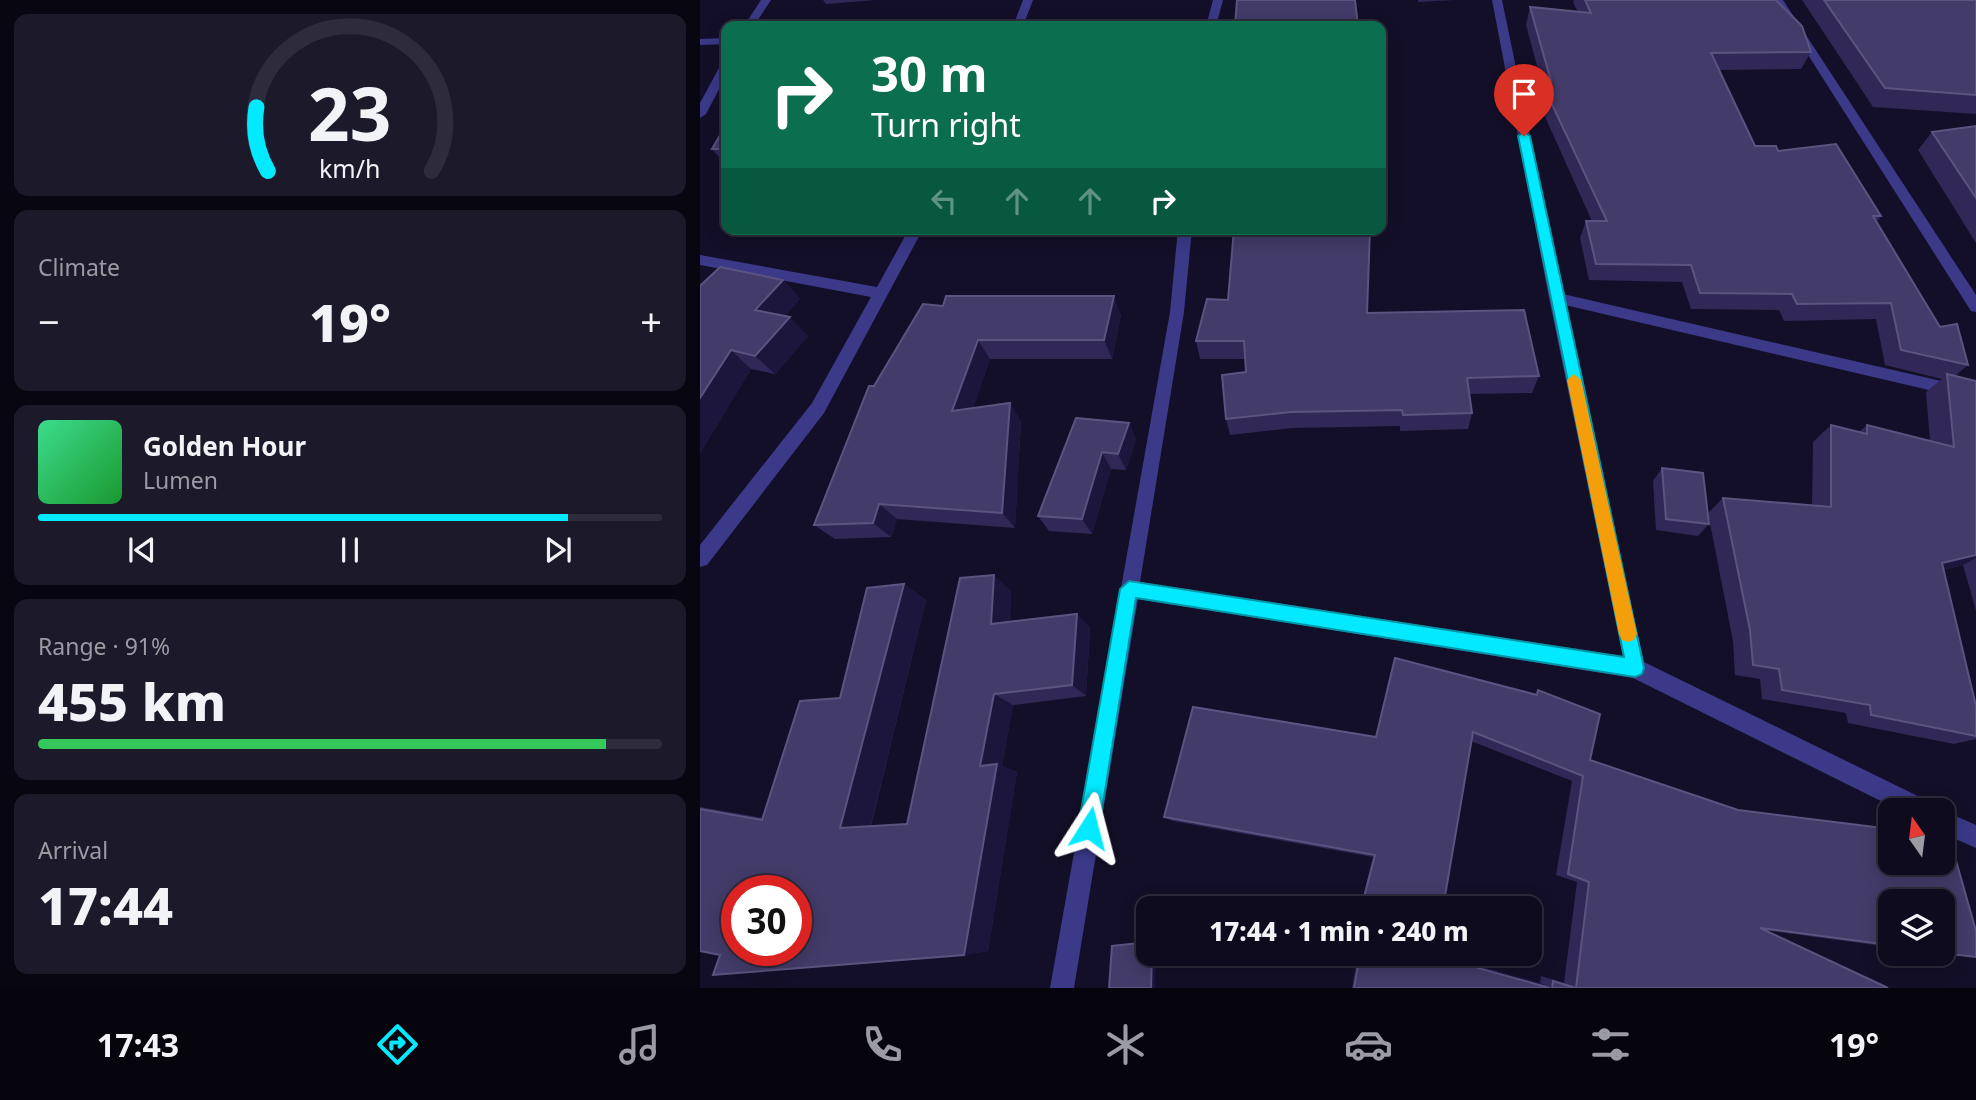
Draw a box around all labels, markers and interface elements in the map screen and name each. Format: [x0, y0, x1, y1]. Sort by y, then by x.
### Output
text: 30 m [871, 40, 988, 106]
icon: right [756, 49, 847, 140]
text: 23 [308, 63, 392, 162]
pin [1494, 64, 1554, 136]
icon: arrive [1505, 75, 1543, 113]
text: Turn right [871, 103, 1021, 146]
text: km/h [319, 151, 381, 185]
icon: left [925, 182, 963, 220]
icon: ahead [998, 182, 1036, 220]
icon: ahead [1071, 182, 1109, 220]
icon: right [1144, 182, 1182, 220]
text: Climate [38, 251, 120, 283]
text: 19° [309, 286, 391, 357]
text: − [38, 295, 60, 347]
text: + [640, 295, 662, 347]
text: Golden Hour [143, 428, 306, 464]
text: Lumen [143, 464, 218, 496]
icon: previous [123, 531, 161, 569]
icon: pause [331, 531, 369, 569]
icon: next [539, 531, 577, 569]
text: Range · 91% [38, 630, 170, 662]
text: 455 km [38, 665, 226, 736]
position arrow [1052, 791, 1126, 865]
north arrow [1878, 798, 1955, 875]
map controls [1878, 798, 1955, 966]
text: Arrival [38, 834, 108, 866]
text: 17:44 [38, 869, 173, 940]
speed limit sign: 30 [721, 875, 812, 966]
button: layers [1878, 889, 1955, 966]
text: 17:44 · 1 min · 240 m [1209, 913, 1469, 949]
icon: directions [373, 1020, 422, 1069]
icon: music [615, 1020, 664, 1069]
icon: phone [858, 1020, 907, 1069]
icon: climate [1101, 1020, 1150, 1069]
icon: car [1344, 1020, 1393, 1069]
icon: filters [1586, 1020, 1635, 1069]
text: 17:43 [97, 1023, 179, 1066]
text: 19° [1829, 1023, 1879, 1066]

